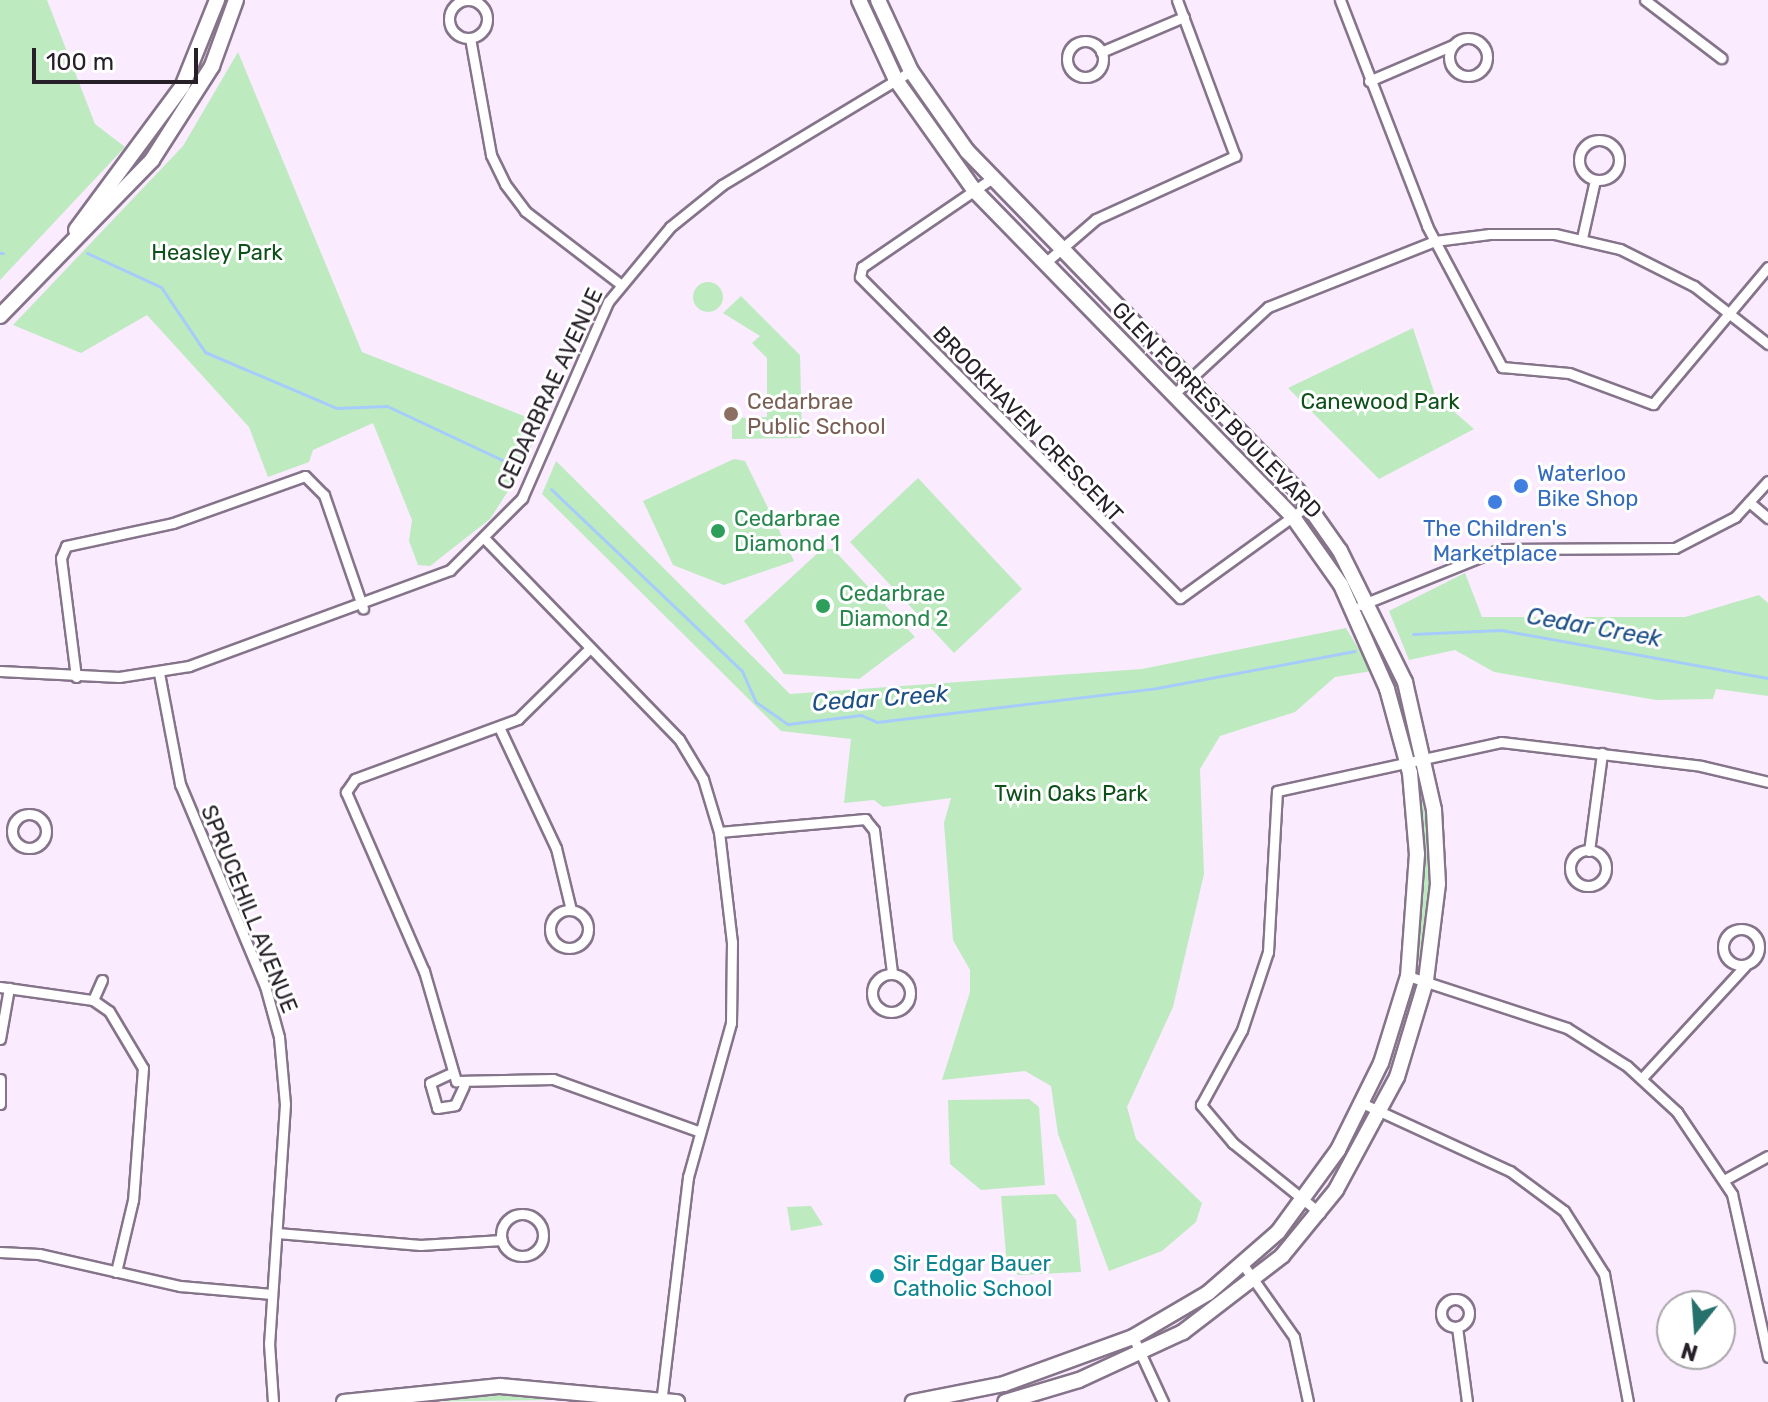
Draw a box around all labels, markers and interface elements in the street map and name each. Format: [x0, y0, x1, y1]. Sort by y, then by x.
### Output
scale bar [36, 32, 202, 82]
text: 100 m [46, 48, 114, 76]
park label: Heasley Park [151, 240, 283, 266]
street label: CEDARBRAE AVENUE [492, 284, 608, 494]
street label: GLEN FORREST BOULEVARD [1106, 296, 1328, 524]
street label: BROOKHAVEN CRESCENT [928, 321, 1128, 527]
place label: Cedarbrae Public School [747, 388, 885, 440]
park label: Canewood Park [1301, 389, 1459, 415]
marker: Cedarbrae Public School [722, 405, 740, 423]
place label: Waterloo Bike Shop [1537, 460, 1638, 512]
marker: Waterloo Bike Shop [1512, 477, 1530, 495]
marker: The Children's Marketplace [1486, 493, 1504, 511]
place label: Cedarbrae Diamond 1 [734, 505, 840, 556]
place label: The Children's Marketplace [1423, 515, 1567, 566]
marker: Cedarbrae Diamond 1 [709, 522, 727, 540]
place label: Cedarbrae Diamond 2 [839, 580, 949, 632]
marker: Cedarbrae Diamond 2 [814, 597, 832, 615]
water label: Cedar Creek [1524, 602, 1664, 654]
water label: Cedar Creek [811, 680, 949, 718]
park label: Twin Oaks Park [994, 781, 1148, 807]
street label: SPRUCEHILL AVENUE [195, 801, 303, 1017]
place label: Sir Edgar Bauer Catholic School [893, 1250, 1052, 1302]
marker: Sir Edgar Bauer Catholic School [868, 1267, 886, 1285]
north arrow [1656, 1290, 1736, 1370]
text: N [1678, 1336, 1701, 1367]

